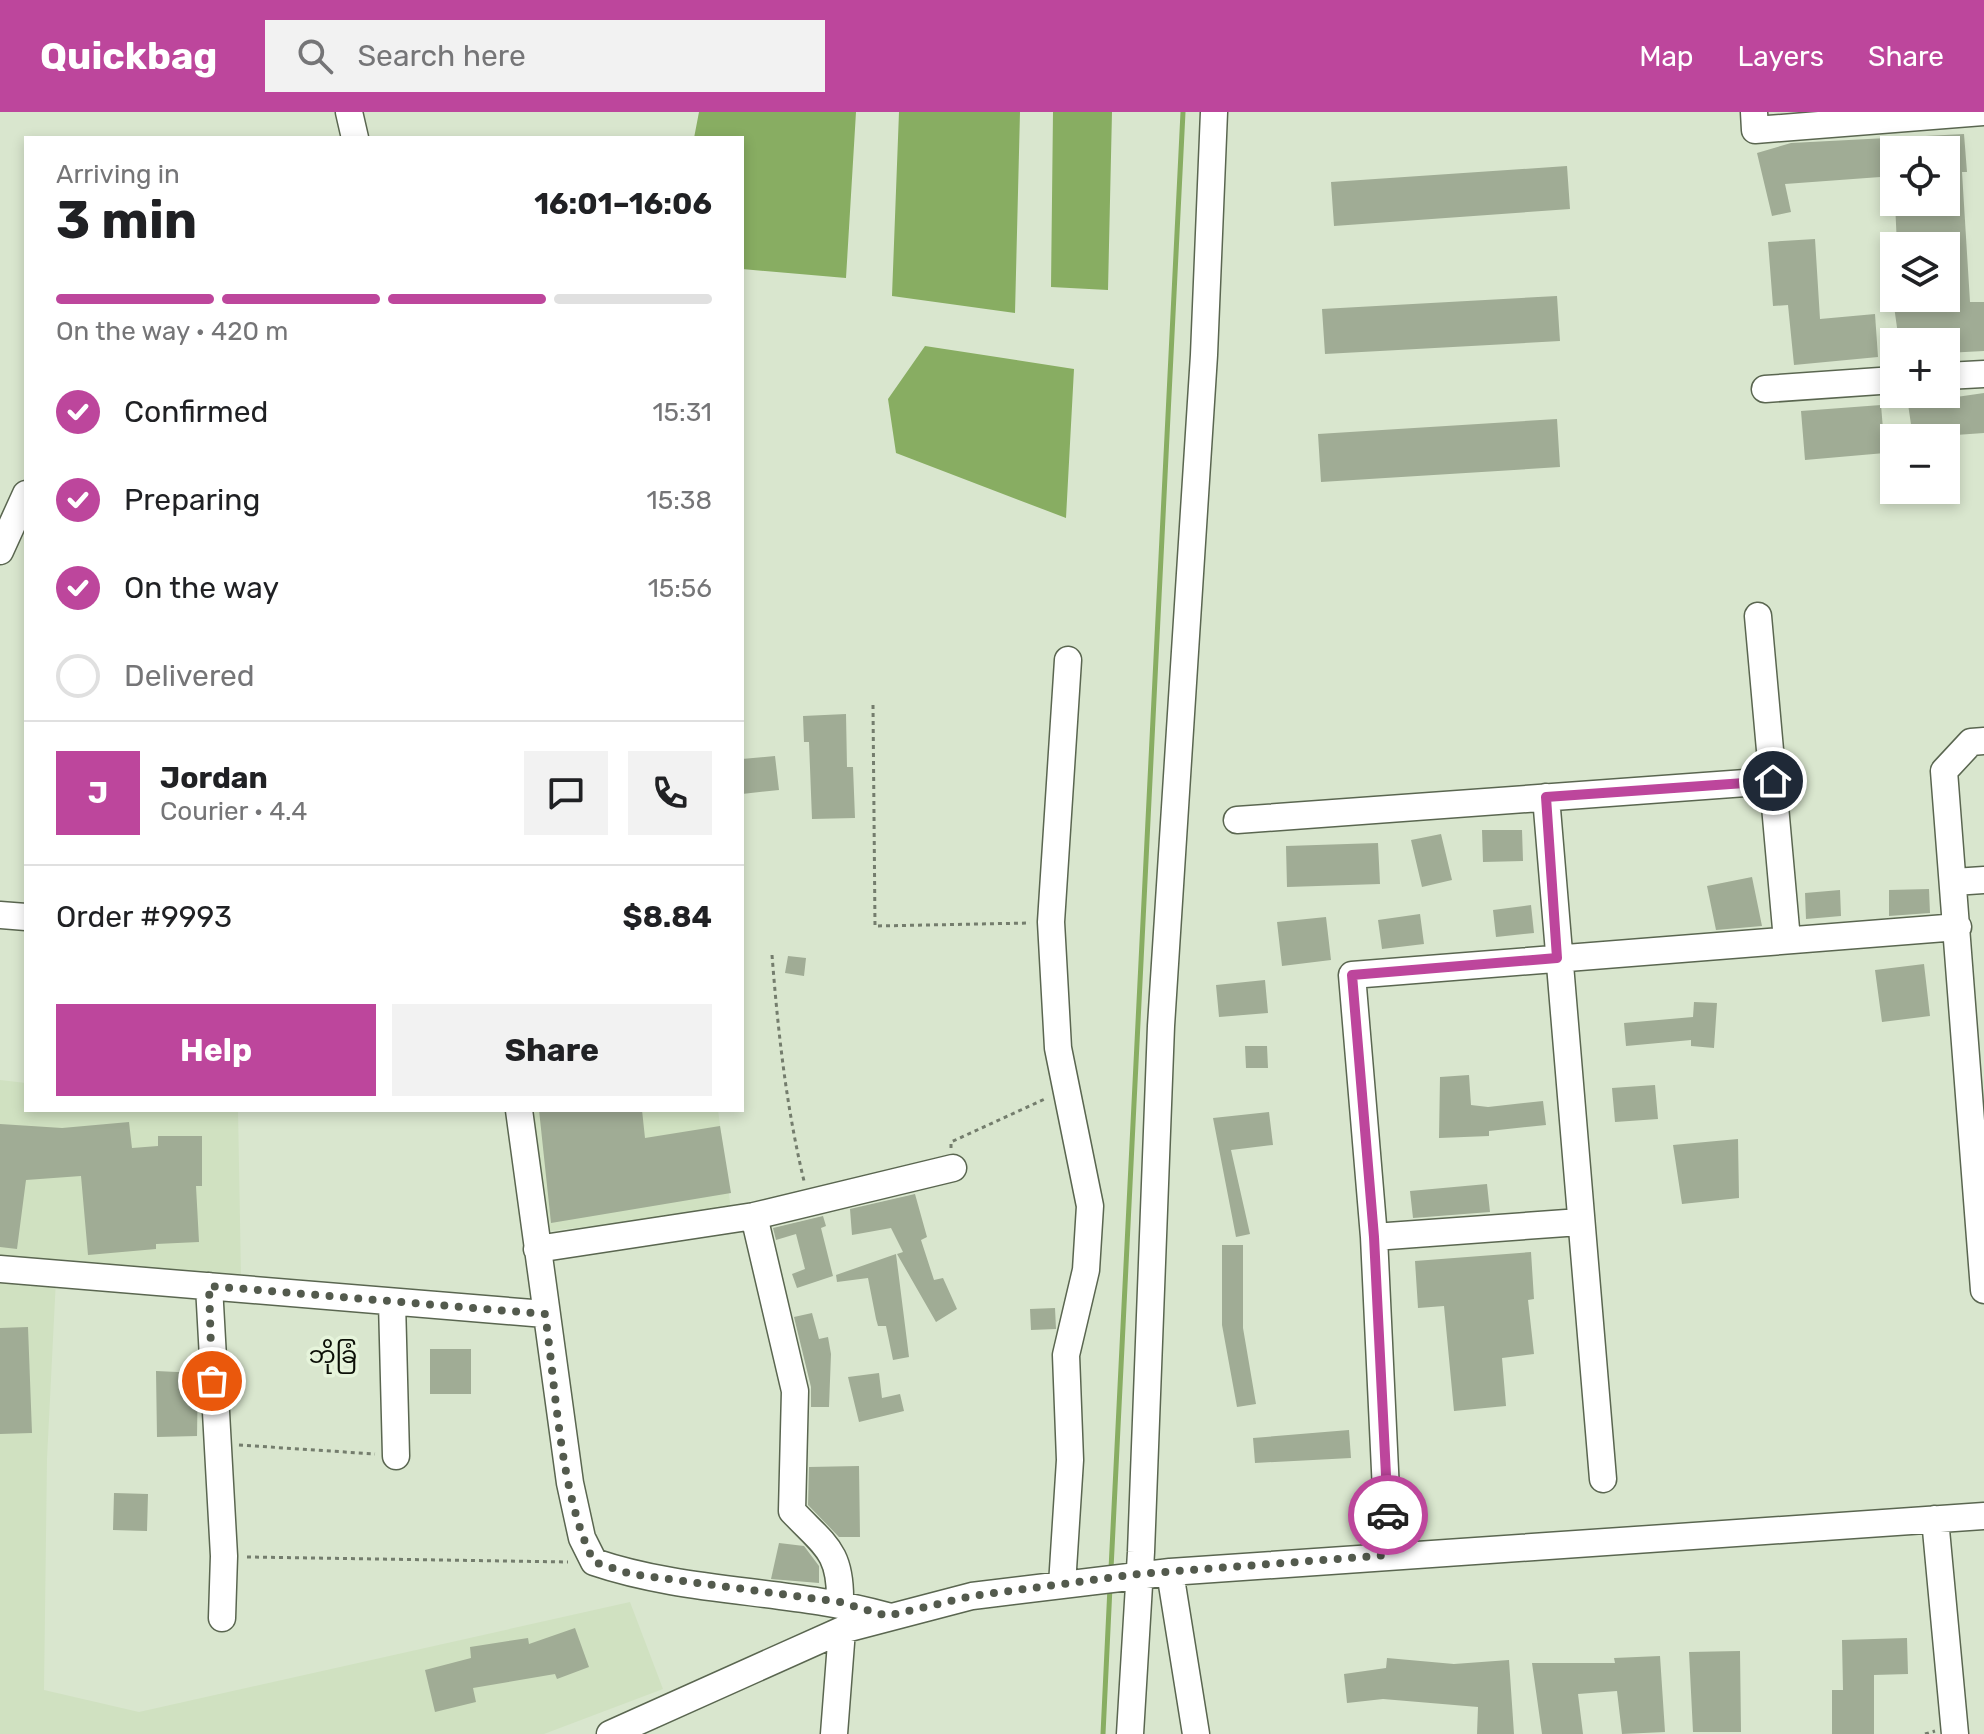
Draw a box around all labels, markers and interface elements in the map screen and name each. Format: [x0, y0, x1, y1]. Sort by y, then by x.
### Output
search box [265, 20, 825, 92]
text: Quickbag [40, 33, 217, 79]
icon: search [293, 34, 337, 78]
text: Search here [357, 38, 526, 74]
text: Map [1639, 40, 1694, 73]
text: Layers [1738, 40, 1824, 73]
text: Share [1868, 40, 1944, 73]
map controls [1880, 136, 1960, 504]
button: locate [1880, 136, 1960, 216]
text: Arriving in [56, 159, 180, 190]
text: 16:01–16:06 [534, 186, 712, 222]
text: 3 min [56, 189, 197, 251]
button: layers [1880, 232, 1960, 312]
text: On the way · 420 m [56, 316, 288, 347]
button: + [1880, 328, 1960, 408]
icon: check [56, 390, 100, 434]
text: Confirmed [124, 394, 268, 430]
text: 15:31 [652, 397, 712, 428]
button: − [1880, 424, 1960, 504]
icon: check [56, 478, 100, 522]
text: Preparing [124, 482, 260, 518]
text: 15:38 [647, 485, 712, 516]
icon: check [56, 566, 100, 610]
text: On the way [124, 570, 279, 606]
text: 15:56 [648, 573, 712, 604]
text: Delivered [124, 658, 255, 694]
pin [1739, 747, 1807, 815]
button: chat [524, 751, 608, 835]
button: phone [628, 751, 712, 835]
icon: home [1751, 759, 1795, 803]
text: Jordan [160, 760, 268, 796]
text: J [88, 775, 108, 811]
text: Courier · 4.4 [160, 796, 307, 827]
text: Order #9993 [56, 899, 232, 935]
text: $8.84 [623, 899, 712, 935]
button: Help [56, 1004, 376, 1096]
button: Share [392, 1004, 712, 1096]
district label: ဘိုခြံ [309, 1339, 357, 1374]
pin [178, 1347, 246, 1415]
icon: bag [190, 1359, 234, 1403]
courier [1348, 1475, 1428, 1555]
icon: car [1366, 1493, 1410, 1537]

